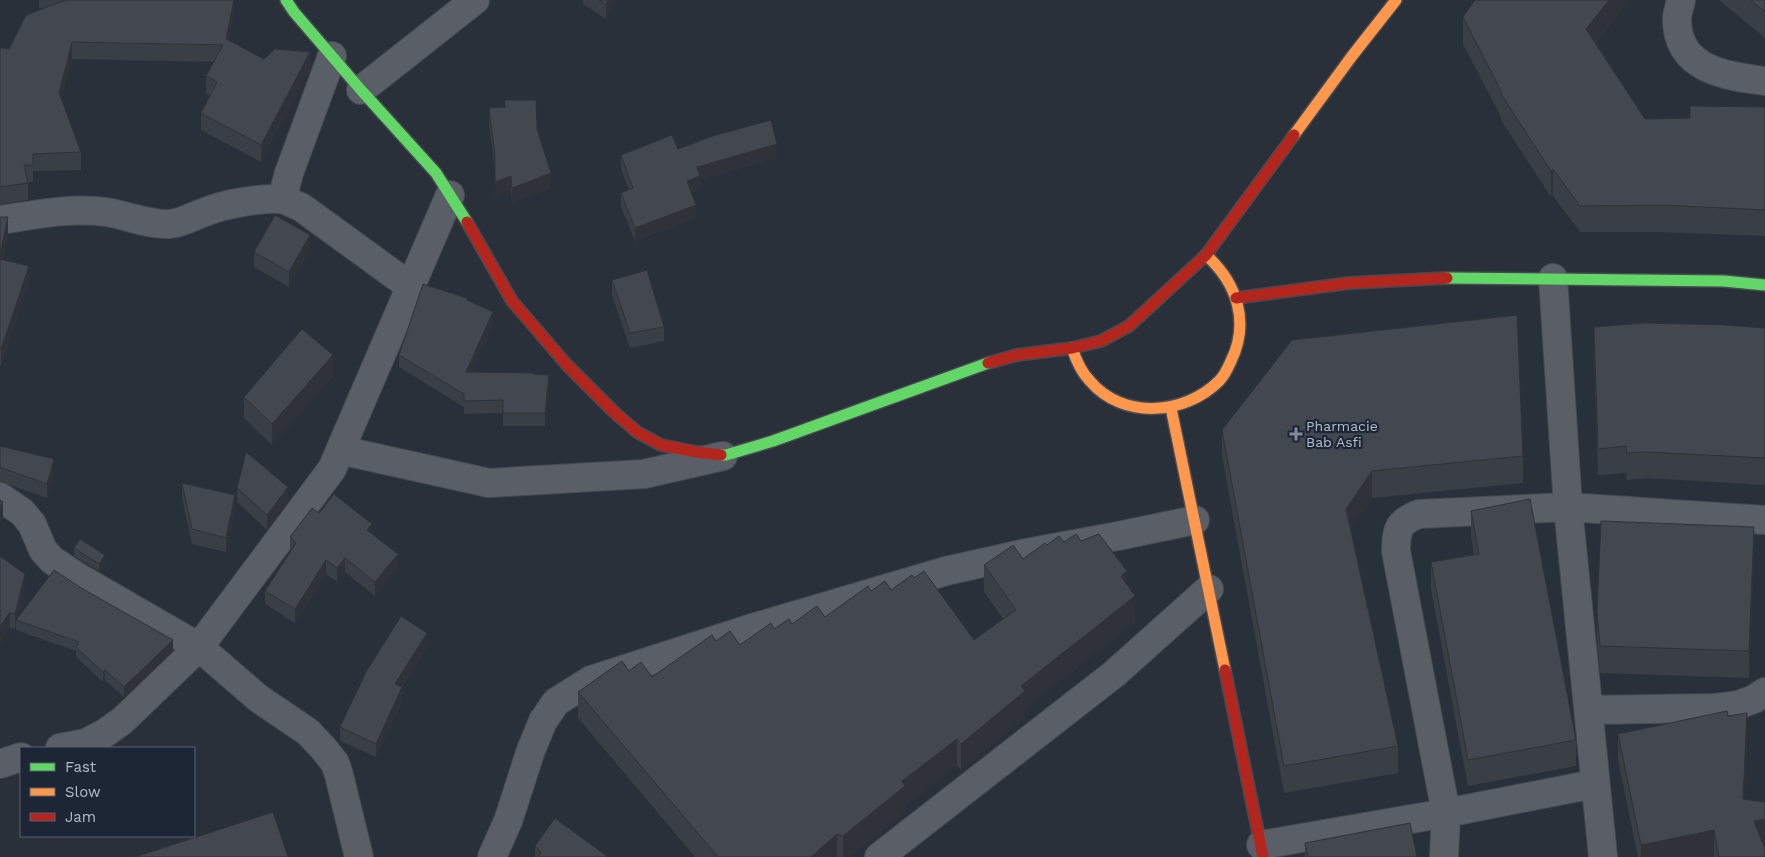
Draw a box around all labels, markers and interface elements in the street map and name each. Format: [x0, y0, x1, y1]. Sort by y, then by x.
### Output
place label: Pharmacie Bab Asfi [1306, 418, 1378, 450]
marker: Pharmacie Bab Asfi [1290, 428, 1302, 440]
legend [20, 747, 195, 837]
text: Fast [65, 758, 97, 776]
text: Slow [65, 783, 101, 801]
text: Jam [65, 808, 96, 826]

